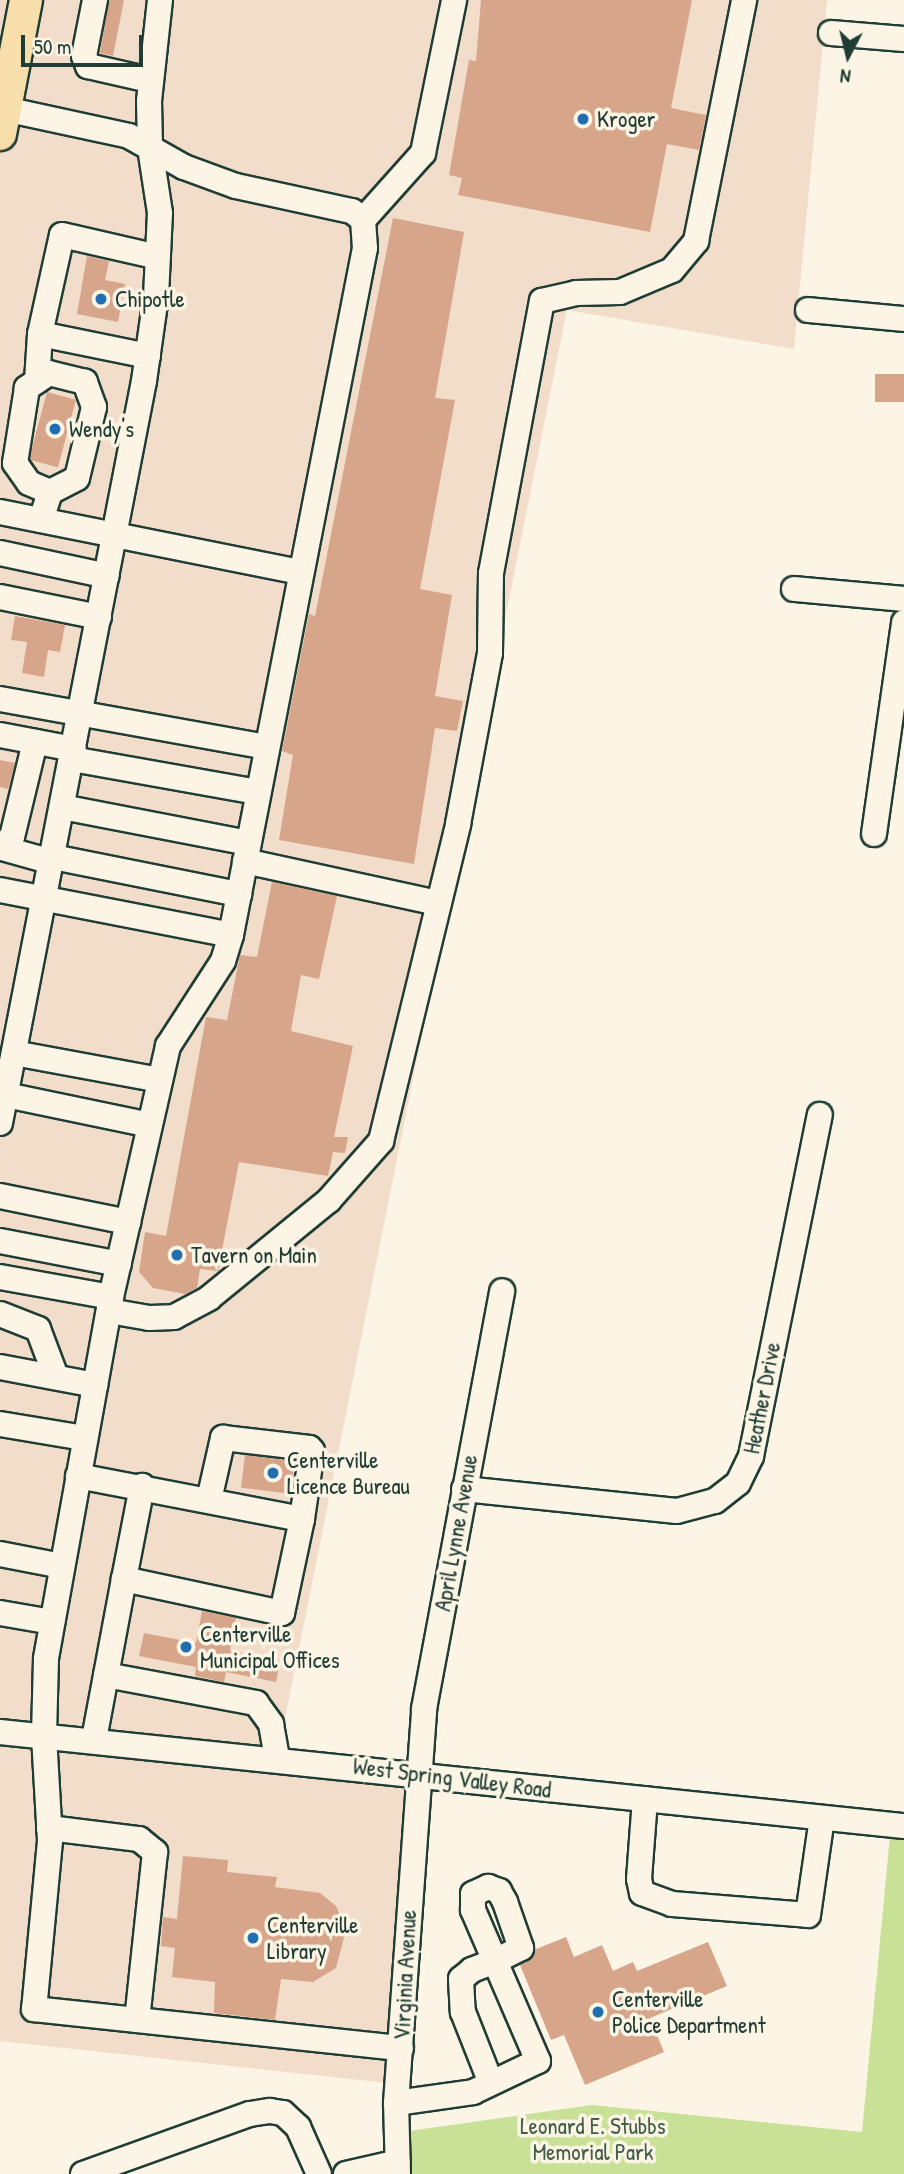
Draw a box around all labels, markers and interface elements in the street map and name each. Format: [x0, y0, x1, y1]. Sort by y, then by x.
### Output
scale bar [24, 21, 147, 65]
north arrow [813, 21, 883, 91]
text: 50 m [34, 32, 71, 61]
text: N [839, 63, 852, 90]
place label: Kroger [597, 105, 655, 133]
marker: Kroger [575, 111, 591, 127]
place label: Chipotle [115, 285, 185, 313]
marker: Chipotle [93, 291, 109, 307]
place label: Wendy's [69, 415, 134, 443]
marker: Wendy's [47, 421, 63, 437]
place label: Tavern on Main [191, 1241, 317, 1269]
marker: Tavern on Main [169, 1247, 185, 1263]
street label: Heather Drive [738, 1340, 786, 1456]
place label: Centerville Licence Bureau [287, 1446, 410, 1500]
street label: April Lynne Avenue [429, 1453, 483, 1613]
marker: Centerville Licence Bureau [265, 1465, 281, 1481]
place label: Centerville Municipal Offices [200, 1620, 340, 1674]
marker: Centerville Municipal Offices [178, 1639, 194, 1655]
street label: West Spring Valley Road [351, 1752, 553, 1804]
street label: Virginia Avenue [388, 1909, 422, 2041]
place label: Centerville Library [267, 1911, 358, 1965]
marker: Centerville Library [245, 1930, 261, 1946]
place label: Centerville Police Department [612, 1985, 766, 2039]
marker: Centerville Police Department [590, 2004, 606, 2020]
park label: Leonard E. Stubbs Memorial Park [520, 2112, 666, 2166]

